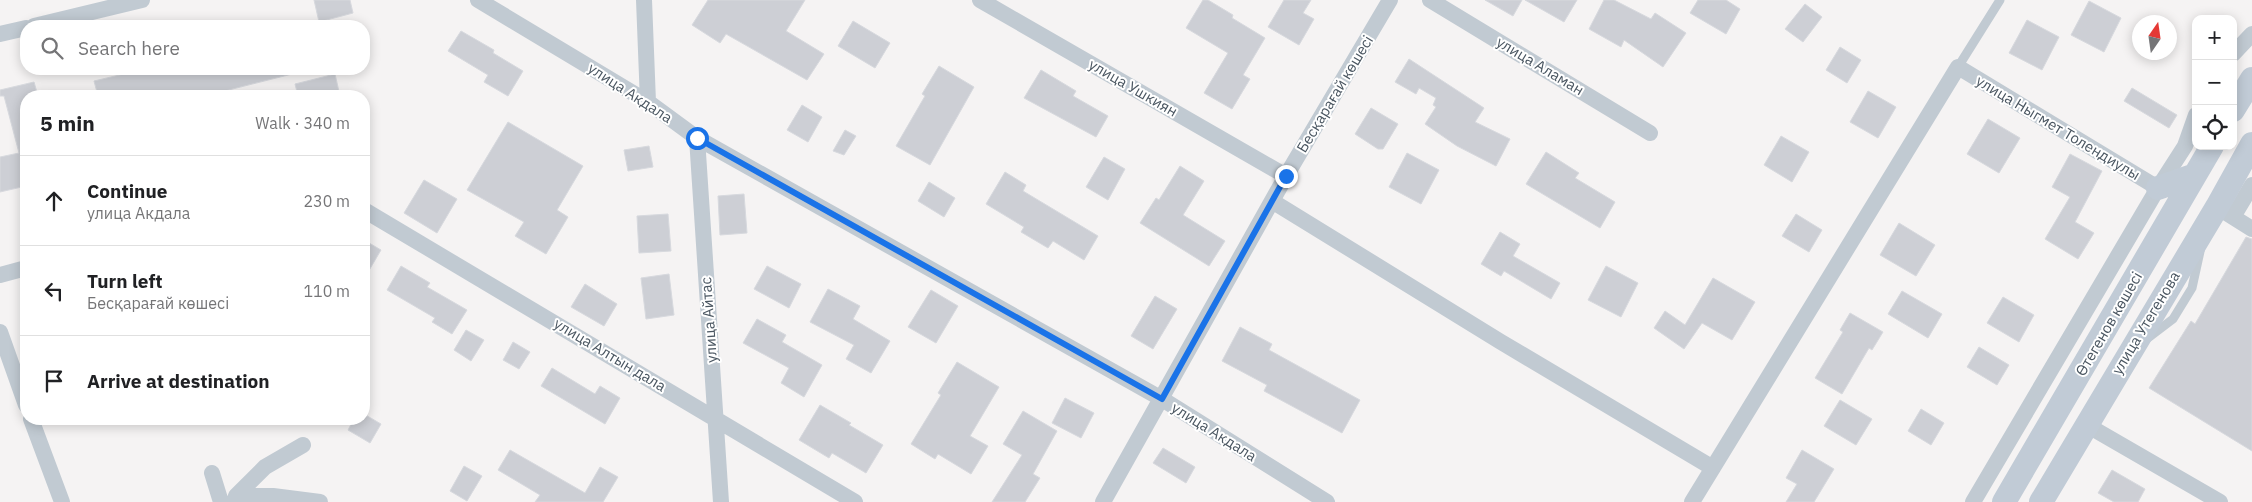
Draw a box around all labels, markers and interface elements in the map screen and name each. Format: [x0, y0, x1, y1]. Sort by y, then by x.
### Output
north arrow [2132, 15, 2177, 60]
map controls [2192, 15, 2237, 150]
button: + [2192, 15, 2237, 60]
search box [20, 20, 370, 75]
street label: Бесқарағай көшесі [1292, 32, 1377, 156]
street label: улица Аламан [1493, 32, 1587, 99]
icon: search [38, 34, 66, 62]
text: Search here [78, 36, 180, 60]
street label: улица Ушкиян [1085, 54, 1181, 121]
street label: улица Акдала [585, 58, 676, 127]
button: − [2192, 60, 2237, 105]
street label: улица Ныгмет Толендиулы [1973, 71, 2144, 184]
button: locate [2192, 105, 2237, 150]
text: 5 min [40, 109, 95, 137]
text: Walk · 340 m [255, 113, 350, 133]
route start [686, 127, 709, 150]
route end [1275, 165, 1298, 188]
text: Continue [87, 179, 167, 203]
icon: ahead [40, 187, 68, 215]
text: 230 m [303, 191, 350, 211]
text: улица Акдала [87, 203, 190, 223]
street label: Өтегенов көшесі [2071, 268, 2146, 379]
street label: улица Утегенова [2107, 268, 2184, 378]
text: Turn left [87, 269, 163, 293]
street label: улица Айтас [696, 276, 721, 364]
icon: left [40, 277, 68, 305]
text: 110 m [303, 281, 350, 301]
text: Бесқарағай көшесі [87, 293, 229, 313]
street label: улица Алтын дала [551, 314, 670, 395]
icon: arrive [40, 367, 68, 395]
text: Arrive at destination [87, 369, 270, 393]
street label: улица Акдала [1168, 398, 1260, 465]

